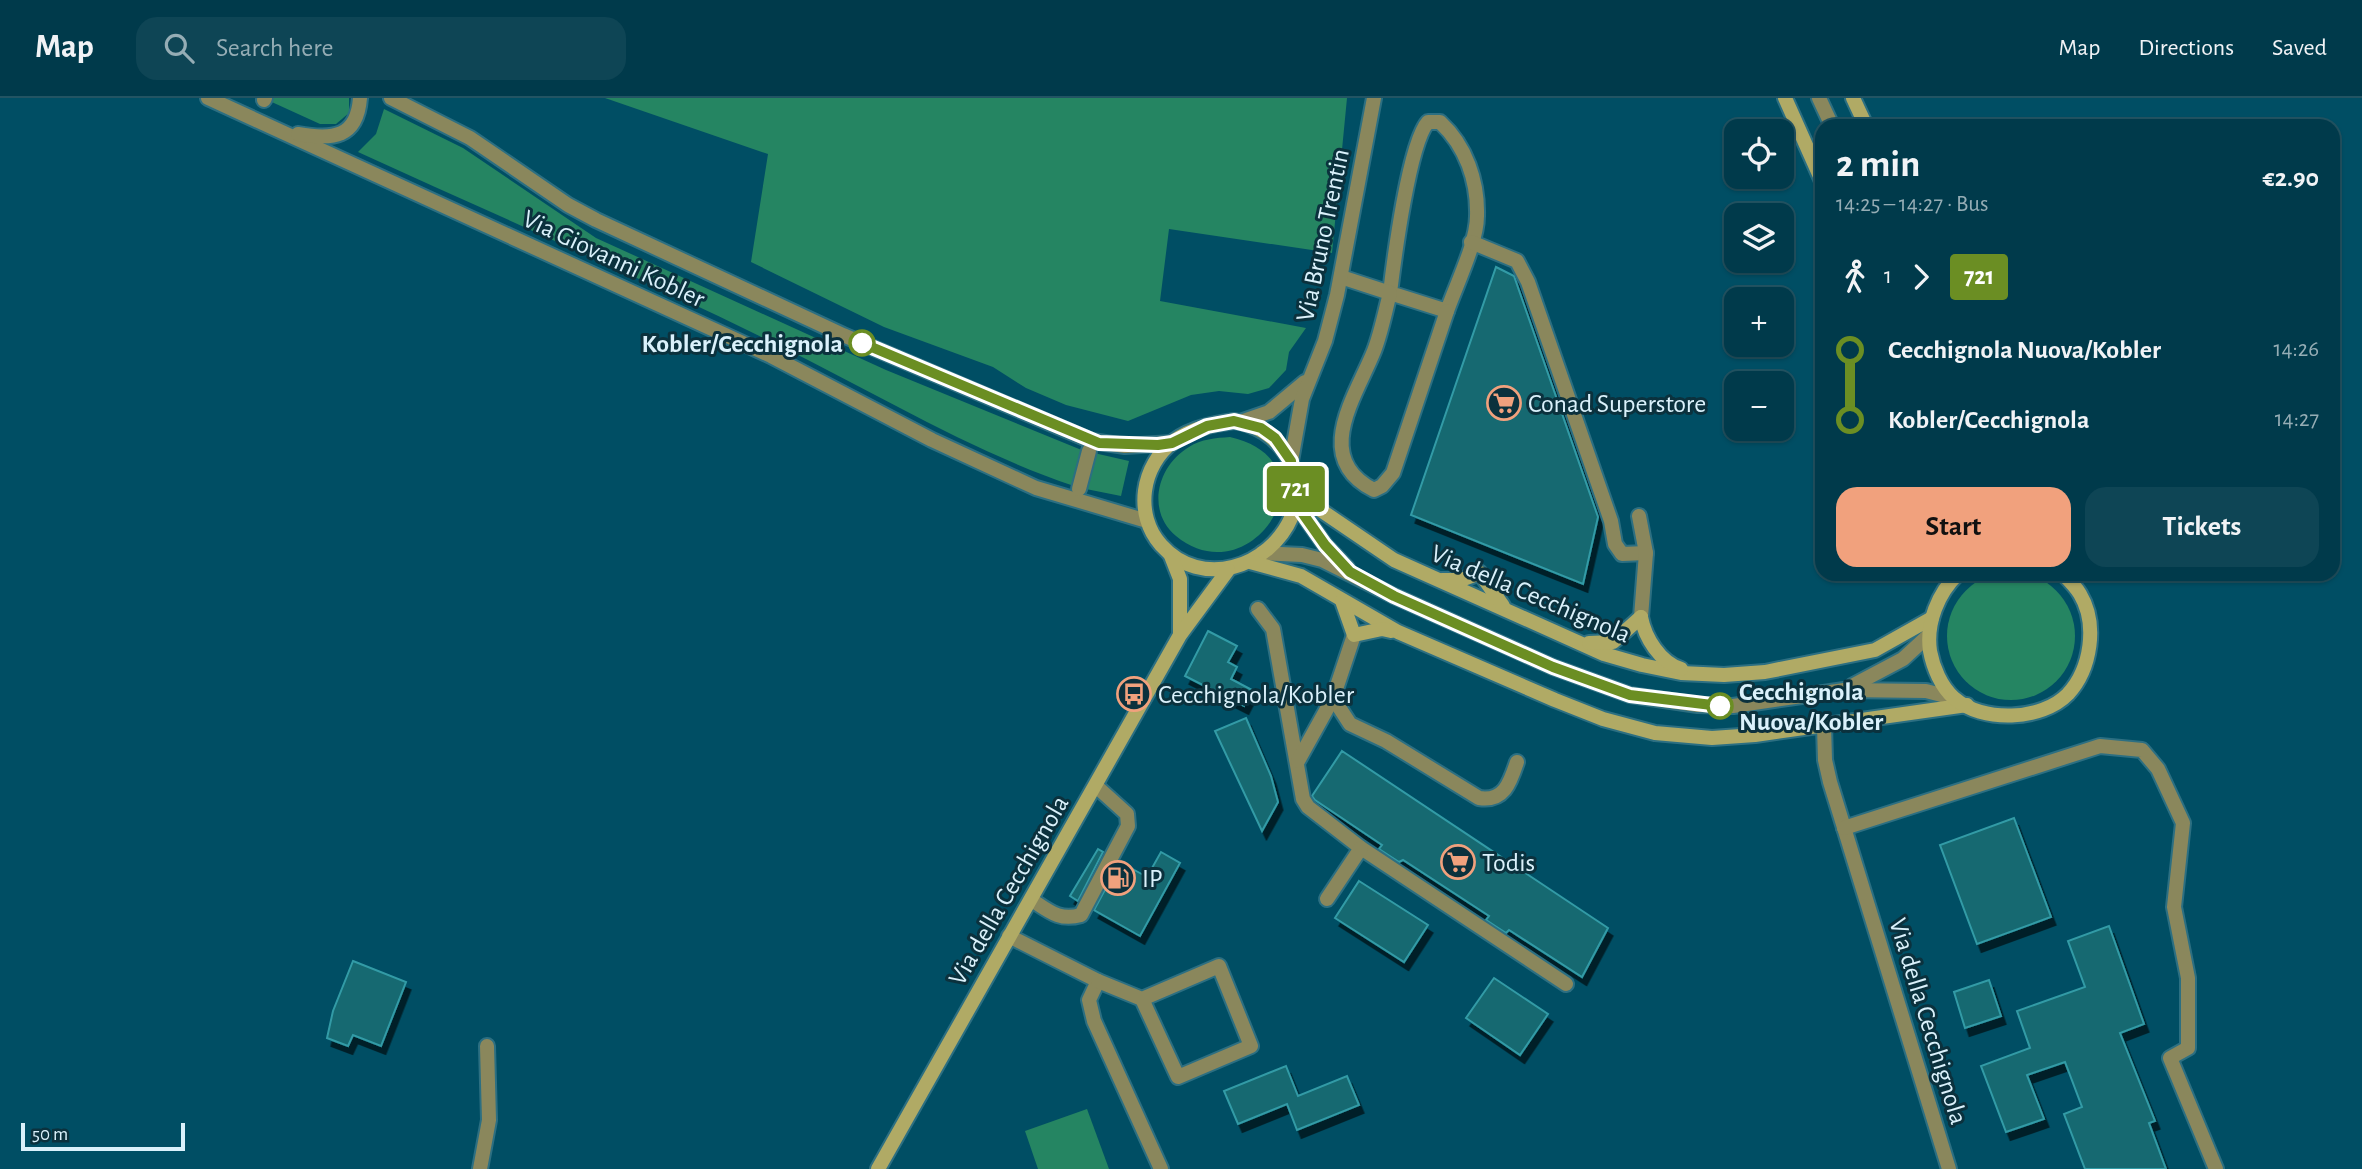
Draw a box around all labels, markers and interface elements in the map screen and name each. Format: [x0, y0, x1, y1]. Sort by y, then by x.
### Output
search box [136, 17, 626, 80]
icon: search [160, 29, 198, 67]
text: Map [35, 31, 94, 64]
text: Search here [216, 35, 334, 61]
text: Map [2058, 36, 2100, 60]
text: Directions [2138, 36, 2234, 60]
text: Saved [2272, 36, 2327, 60]
map controls [1724, 119, 1794, 441]
button: locate [1724, 119, 1794, 189]
text: 2 min [1836, 146, 1920, 184]
street label: Via Bruno Trentin [1292, 147, 1354, 324]
text: €2.90 [2263, 165, 2319, 191]
text: 14:25 – 14:27 · Bus [1836, 193, 1989, 216]
button: layers [1724, 203, 1794, 273]
street label: Via Giovanni Kobler [519, 205, 709, 313]
icon: walk [1836, 258, 1874, 296]
icon: forward [1902, 258, 1940, 296]
text: 1 [1884, 265, 1892, 288]
text: 721 [1964, 265, 1994, 289]
button: + [1724, 287, 1794, 357]
marker: Kobler/Cecchignola [849, 330, 875, 356]
place label: Kobler/Cecchignola [642, 331, 843, 357]
text: Cecchignola Nuova/Kobler [1888, 337, 2161, 363]
text: 14:26 [2273, 338, 2319, 361]
button: − [1724, 371, 1794, 441]
supermarket icon: Conad Superstore [1485, 384, 1523, 422]
place label: Conad Superstore [1528, 391, 1706, 417]
text: Kobler/Cecchignola [1888, 407, 2089, 433]
text: 14:27 [2275, 408, 2319, 431]
line badge: 721 [1256, 466, 1336, 512]
text: 721 [1281, 477, 1311, 501]
button: Start [1836, 487, 2071, 567]
button: Tickets [2085, 487, 2319, 567]
street label: Via della Cecchignola [1427, 540, 1634, 648]
bus stop icon: Cecchignola/Kobler [1115, 675, 1153, 713]
place label: Cecchignola Nuova/Kobler [1739, 679, 1883, 735]
place label: Cecchignola/Kobler [1158, 682, 1355, 708]
marker: Cecchignola Nuova/Kobler [1707, 693, 1733, 719]
street label: Via della Cecchignola [944, 791, 1074, 990]
supermarket icon: Todis [1439, 843, 1477, 881]
place label: Todis [1482, 850, 1535, 876]
fuel station icon: IP [1099, 859, 1137, 897]
place label: IP [1142, 866, 1163, 892]
street label: Via della Cecchignola [1884, 915, 1972, 1127]
scale bar [21, 1120, 186, 1152]
text: 50 m [32, 1125, 68, 1144]

